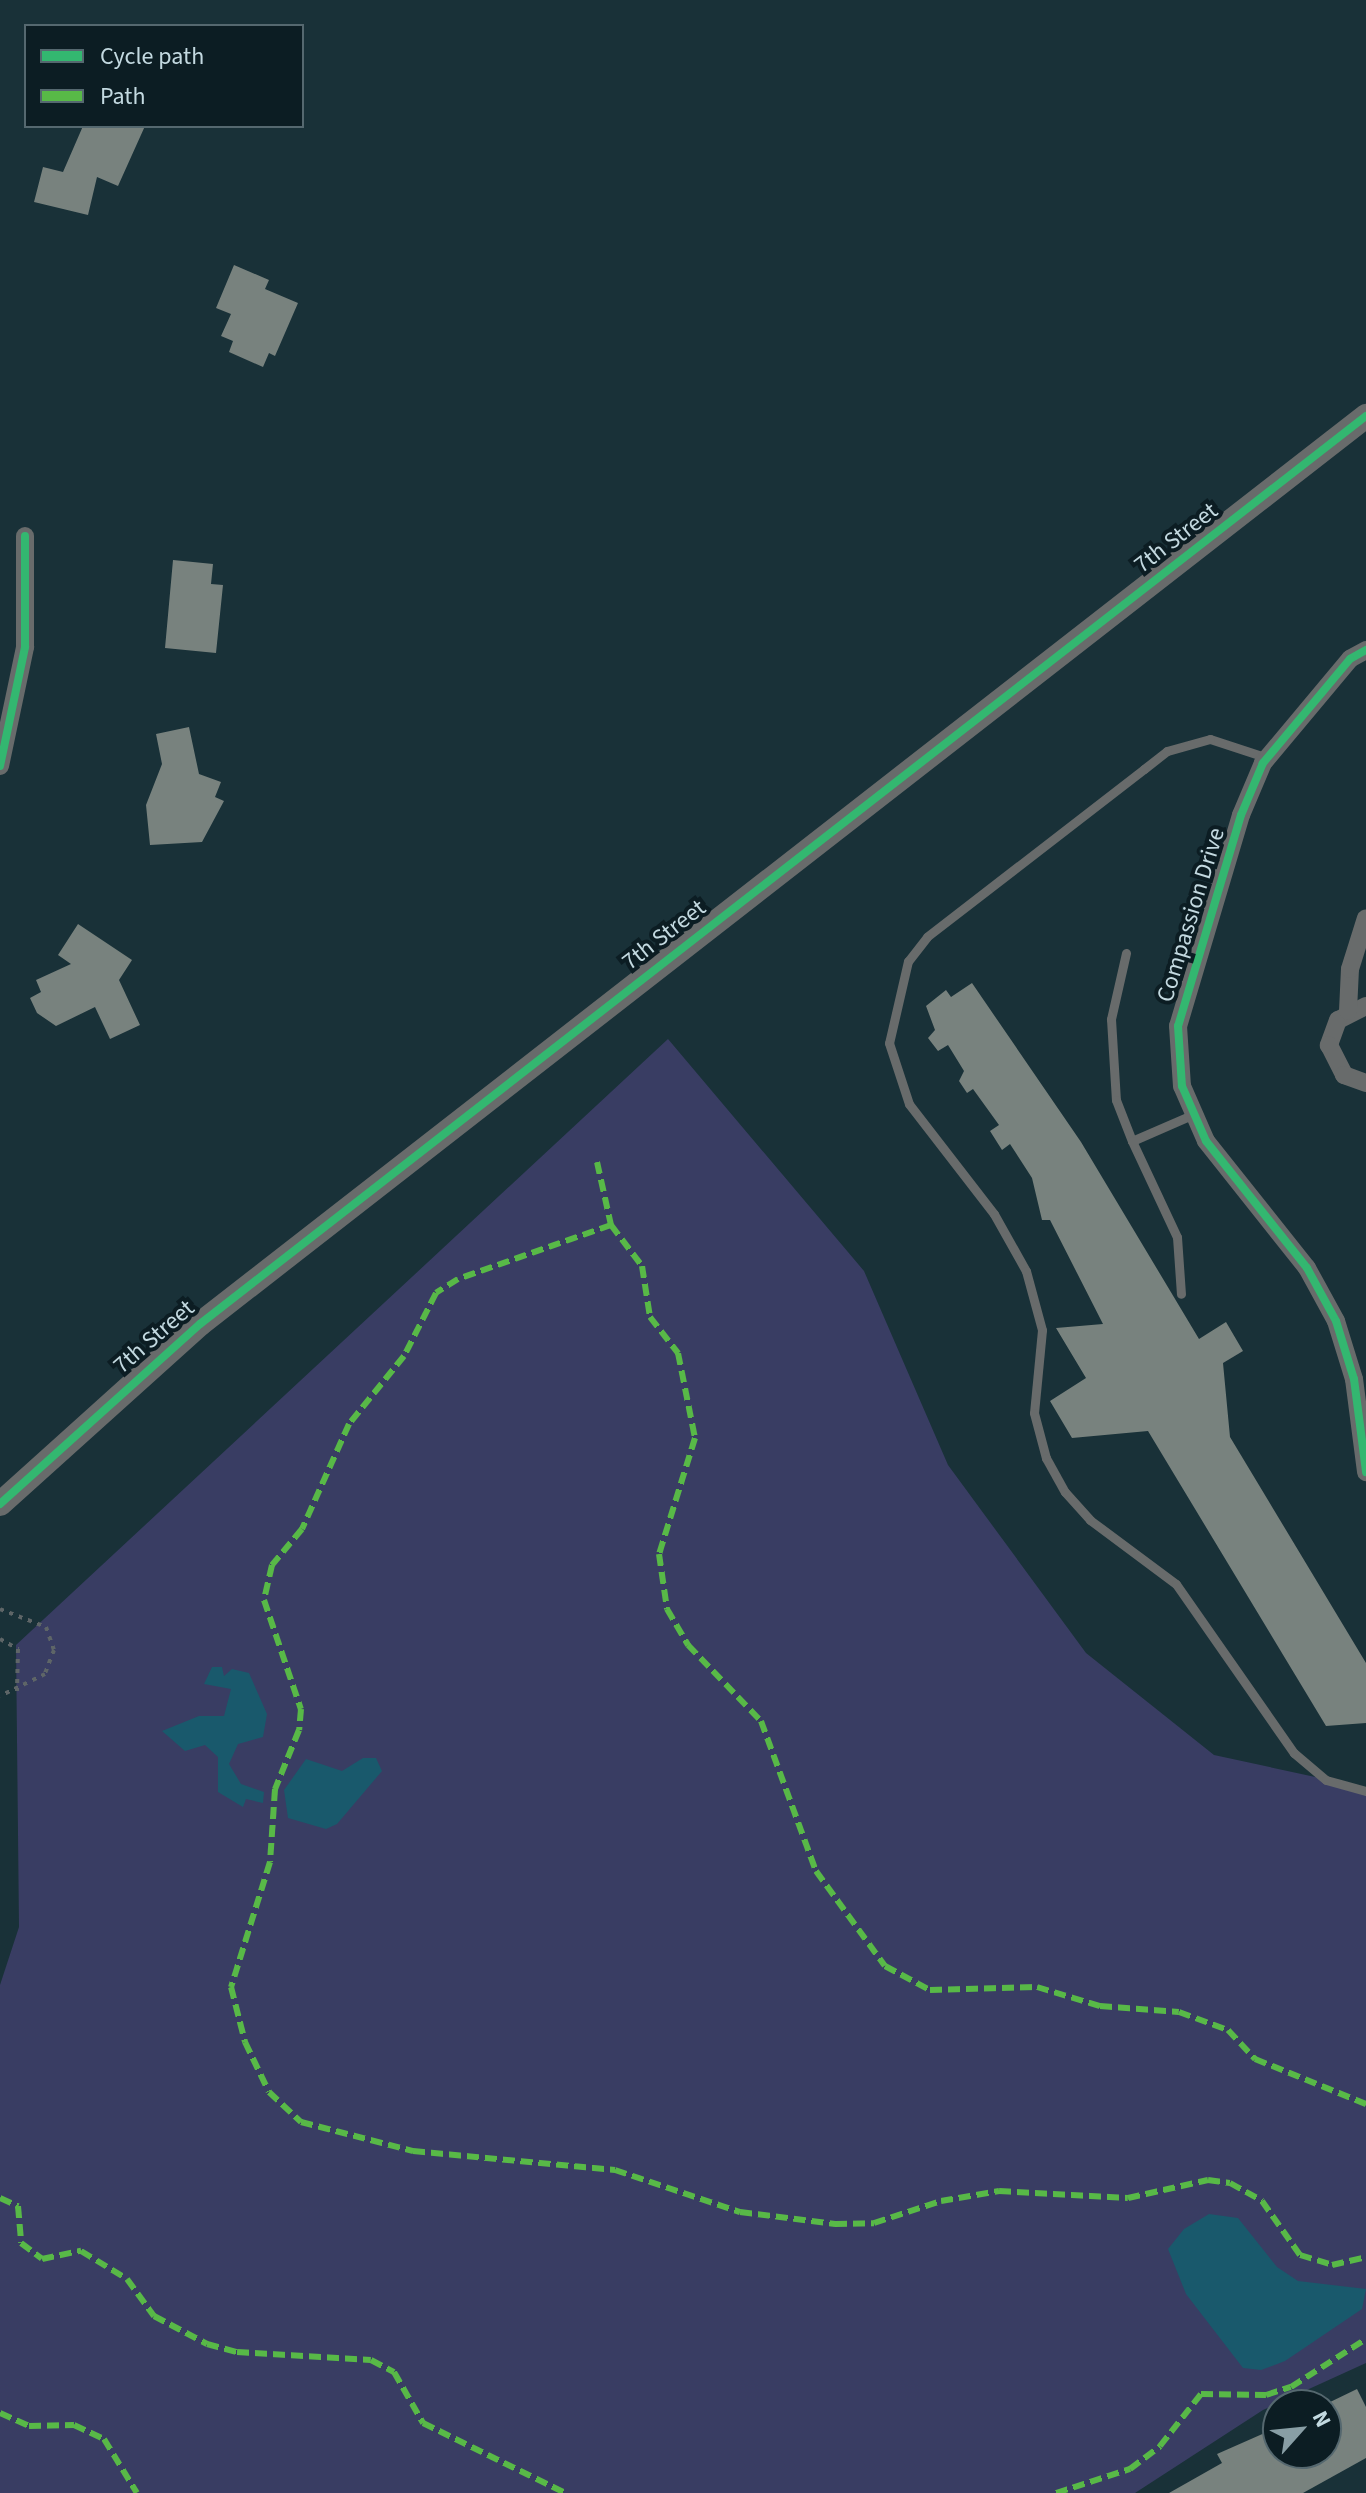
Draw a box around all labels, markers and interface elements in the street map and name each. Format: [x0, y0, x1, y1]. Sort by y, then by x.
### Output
legend [24, 24, 304, 128]
text: Cycle path [100, 39, 204, 74]
text: Path [100, 79, 146, 114]
street label: 7th Street [1129, 496, 1223, 580]
street label: Compassion Drive [1151, 824, 1231, 1006]
street label: 7th Street [617, 893, 711, 977]
street label: 7th Street [108, 1294, 200, 1380]
north arrow [1262, 2389, 1342, 2469]
text: N [1304, 2405, 1339, 2433]

